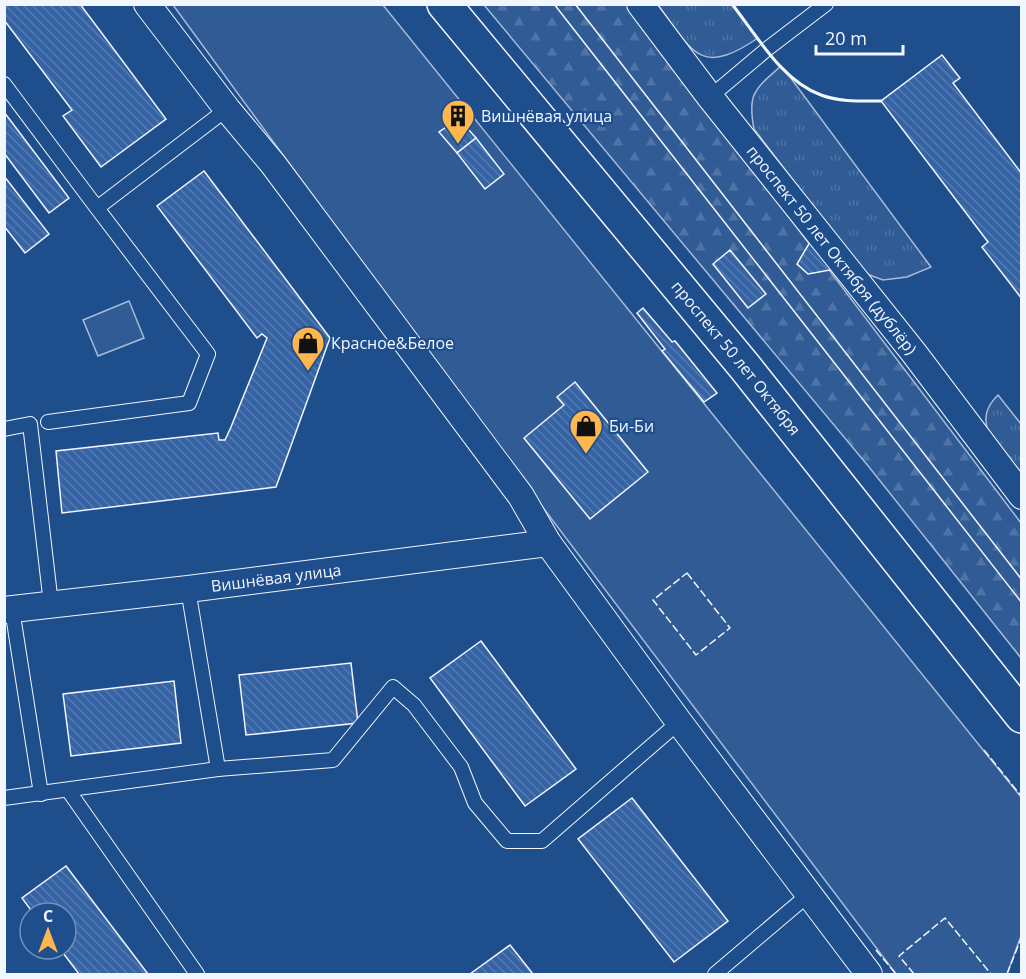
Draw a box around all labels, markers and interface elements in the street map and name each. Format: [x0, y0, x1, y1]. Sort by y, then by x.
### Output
scale bar [816, 18, 903, 56]
text: 20 m [825, 26, 867, 50]
building icon: Вишнёвая улица [440, 98, 476, 145]
place label: Вишнёвая улица [481, 105, 612, 127]
street label: проспект 50 лет Октября (дублёр) [742, 141, 922, 359]
street label: проспект 50 лет Октября [667, 276, 806, 440]
shop icon: Красное&Белое [290, 325, 326, 372]
place label: Красное&Белое [331, 332, 454, 354]
shop icon: Би-Би [568, 408, 604, 455]
place label: Би-Би [609, 415, 654, 437]
street label: Вишнёвая улица [210, 559, 343, 597]
north arrow [18, 901, 78, 961]
text: С [43, 905, 53, 927]

